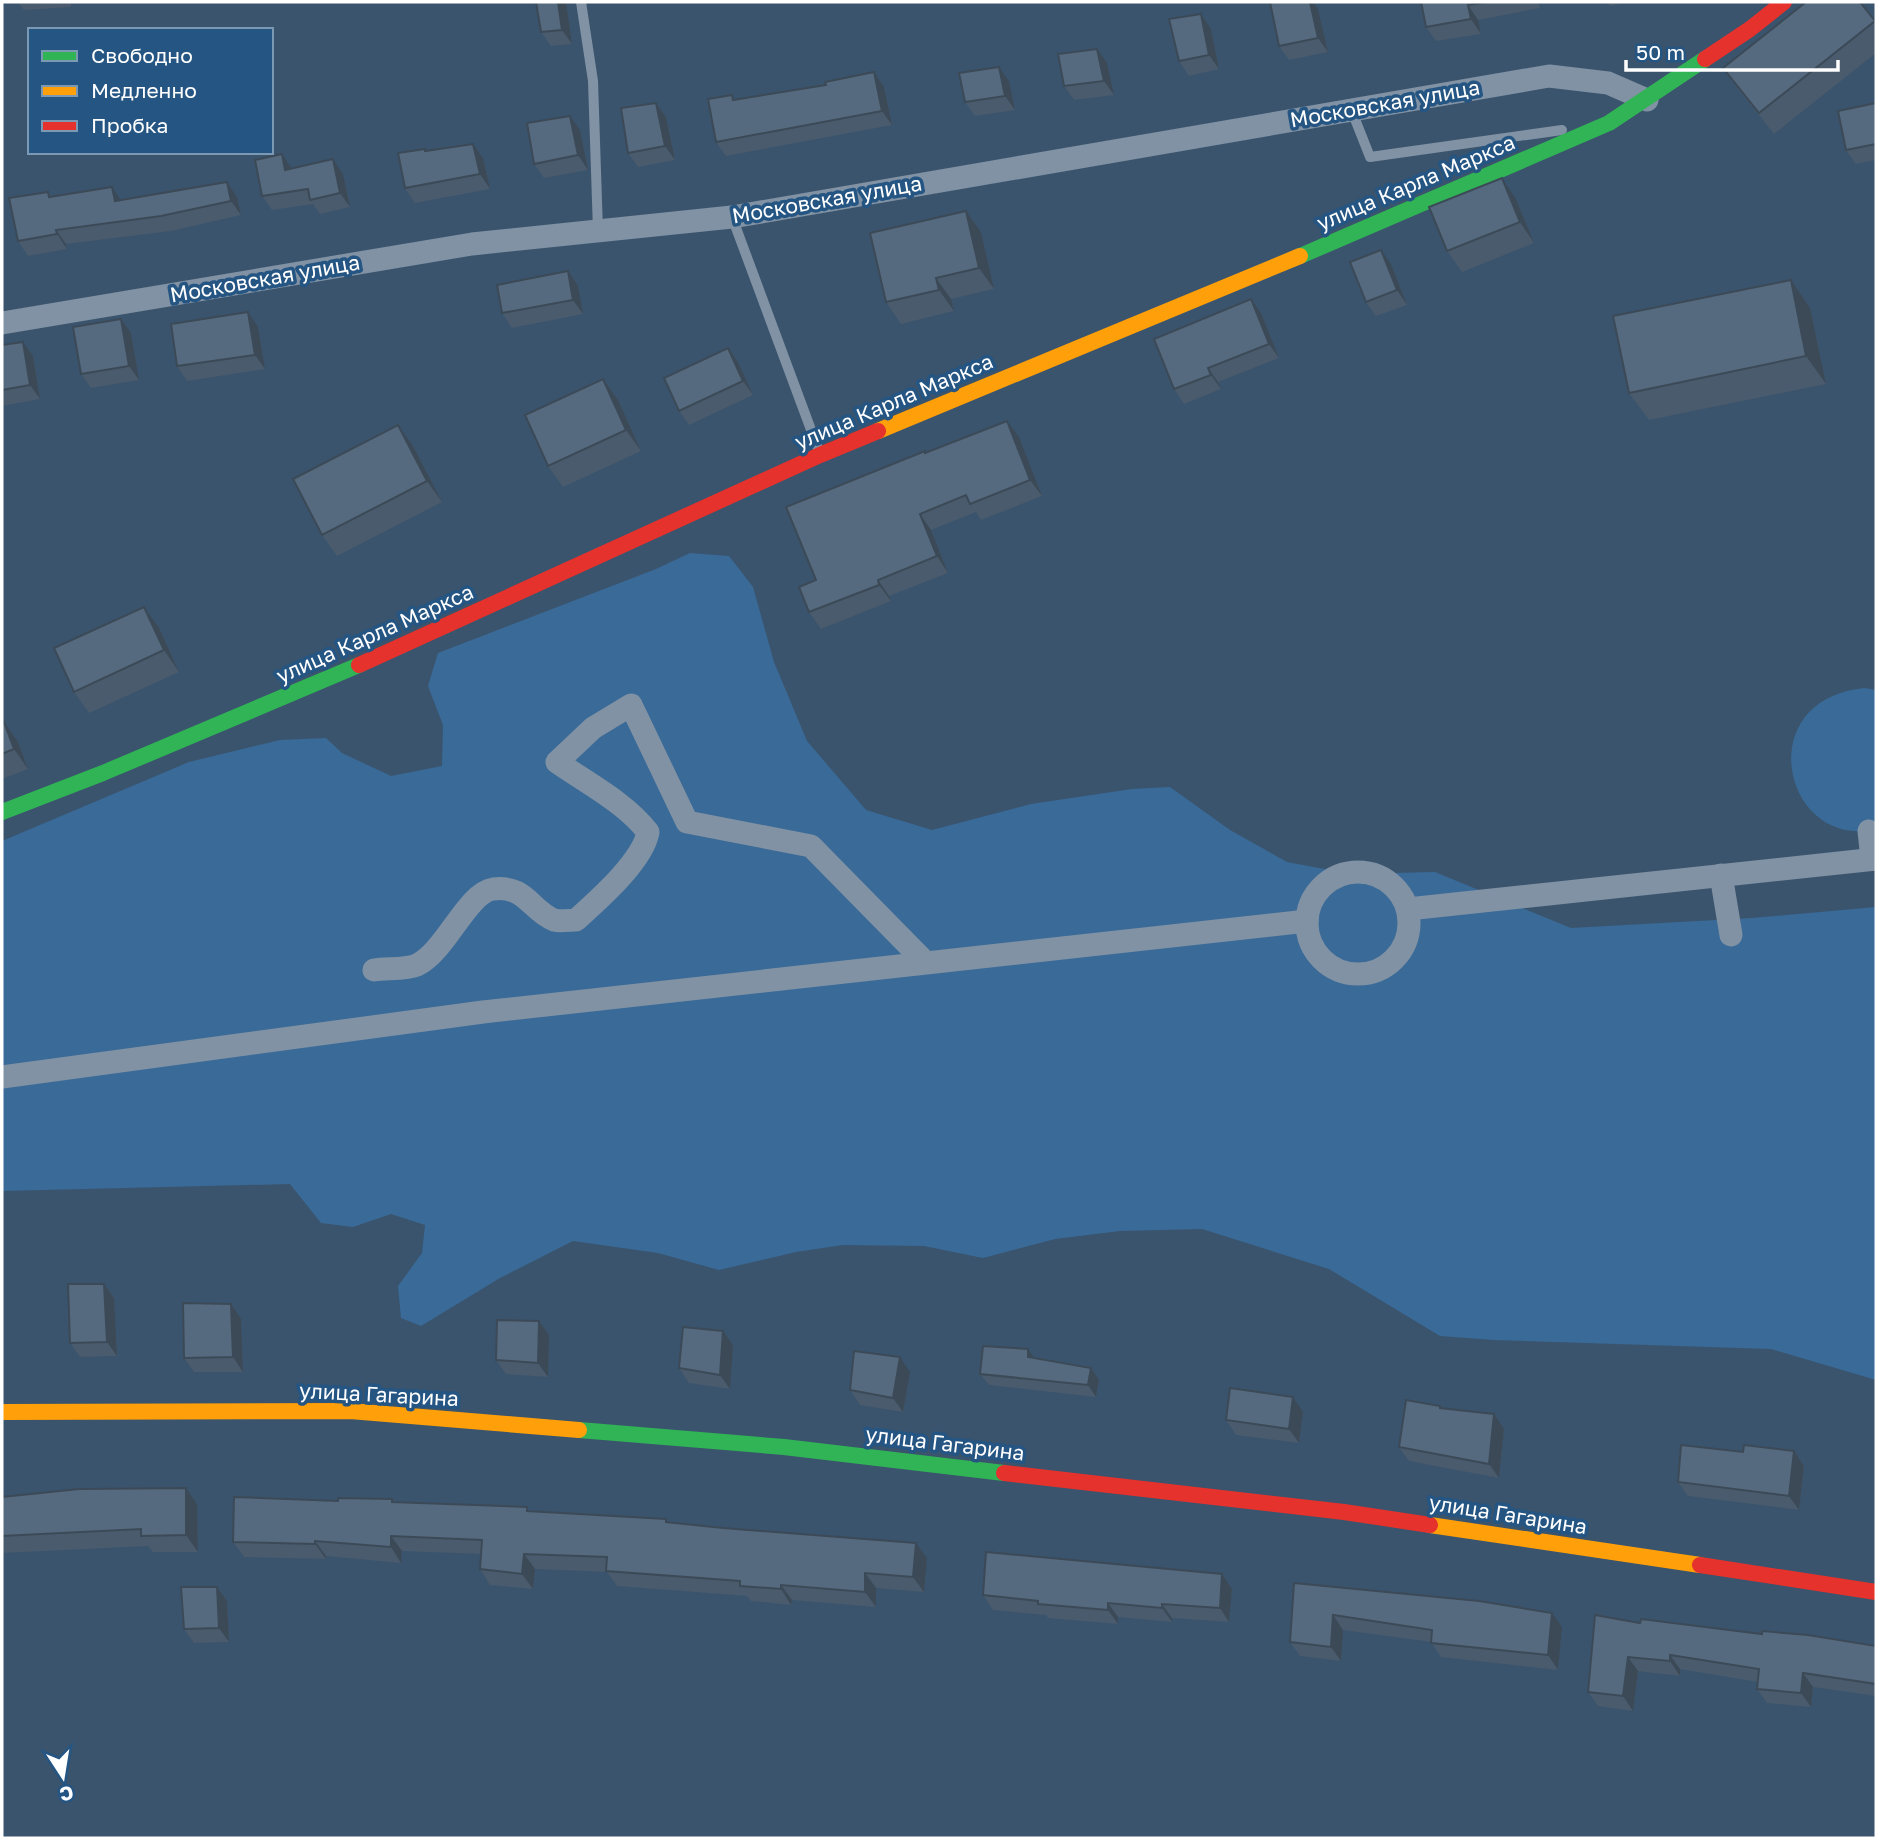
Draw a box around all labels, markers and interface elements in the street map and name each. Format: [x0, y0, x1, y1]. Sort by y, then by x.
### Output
legend [28, 28, 273, 154]
scale bar [1626, 28, 1838, 72]
text: 50 m [1636, 39, 1685, 65]
text: Свободно [91, 42, 193, 68]
street label: Московская улица [1288, 74, 1482, 133]
text: Медленно [91, 77, 197, 103]
text: Пробка [91, 112, 169, 138]
street label: улица Карла Маркса [1312, 128, 1519, 236]
street label: Московская улица [730, 170, 924, 229]
street label: Московская улица [168, 249, 362, 308]
street label: улица Карла Маркса [790, 347, 997, 455]
street label: улица Карла Маркса [272, 578, 477, 688]
street label: улица Гагарина [299, 1377, 460, 1411]
street label: улица Гагарина [864, 1420, 1026, 1466]
street label: улица Гагарина [1427, 1489, 1589, 1539]
north arrow [28, 1742, 98, 1812]
text: С [58, 1781, 76, 1807]

